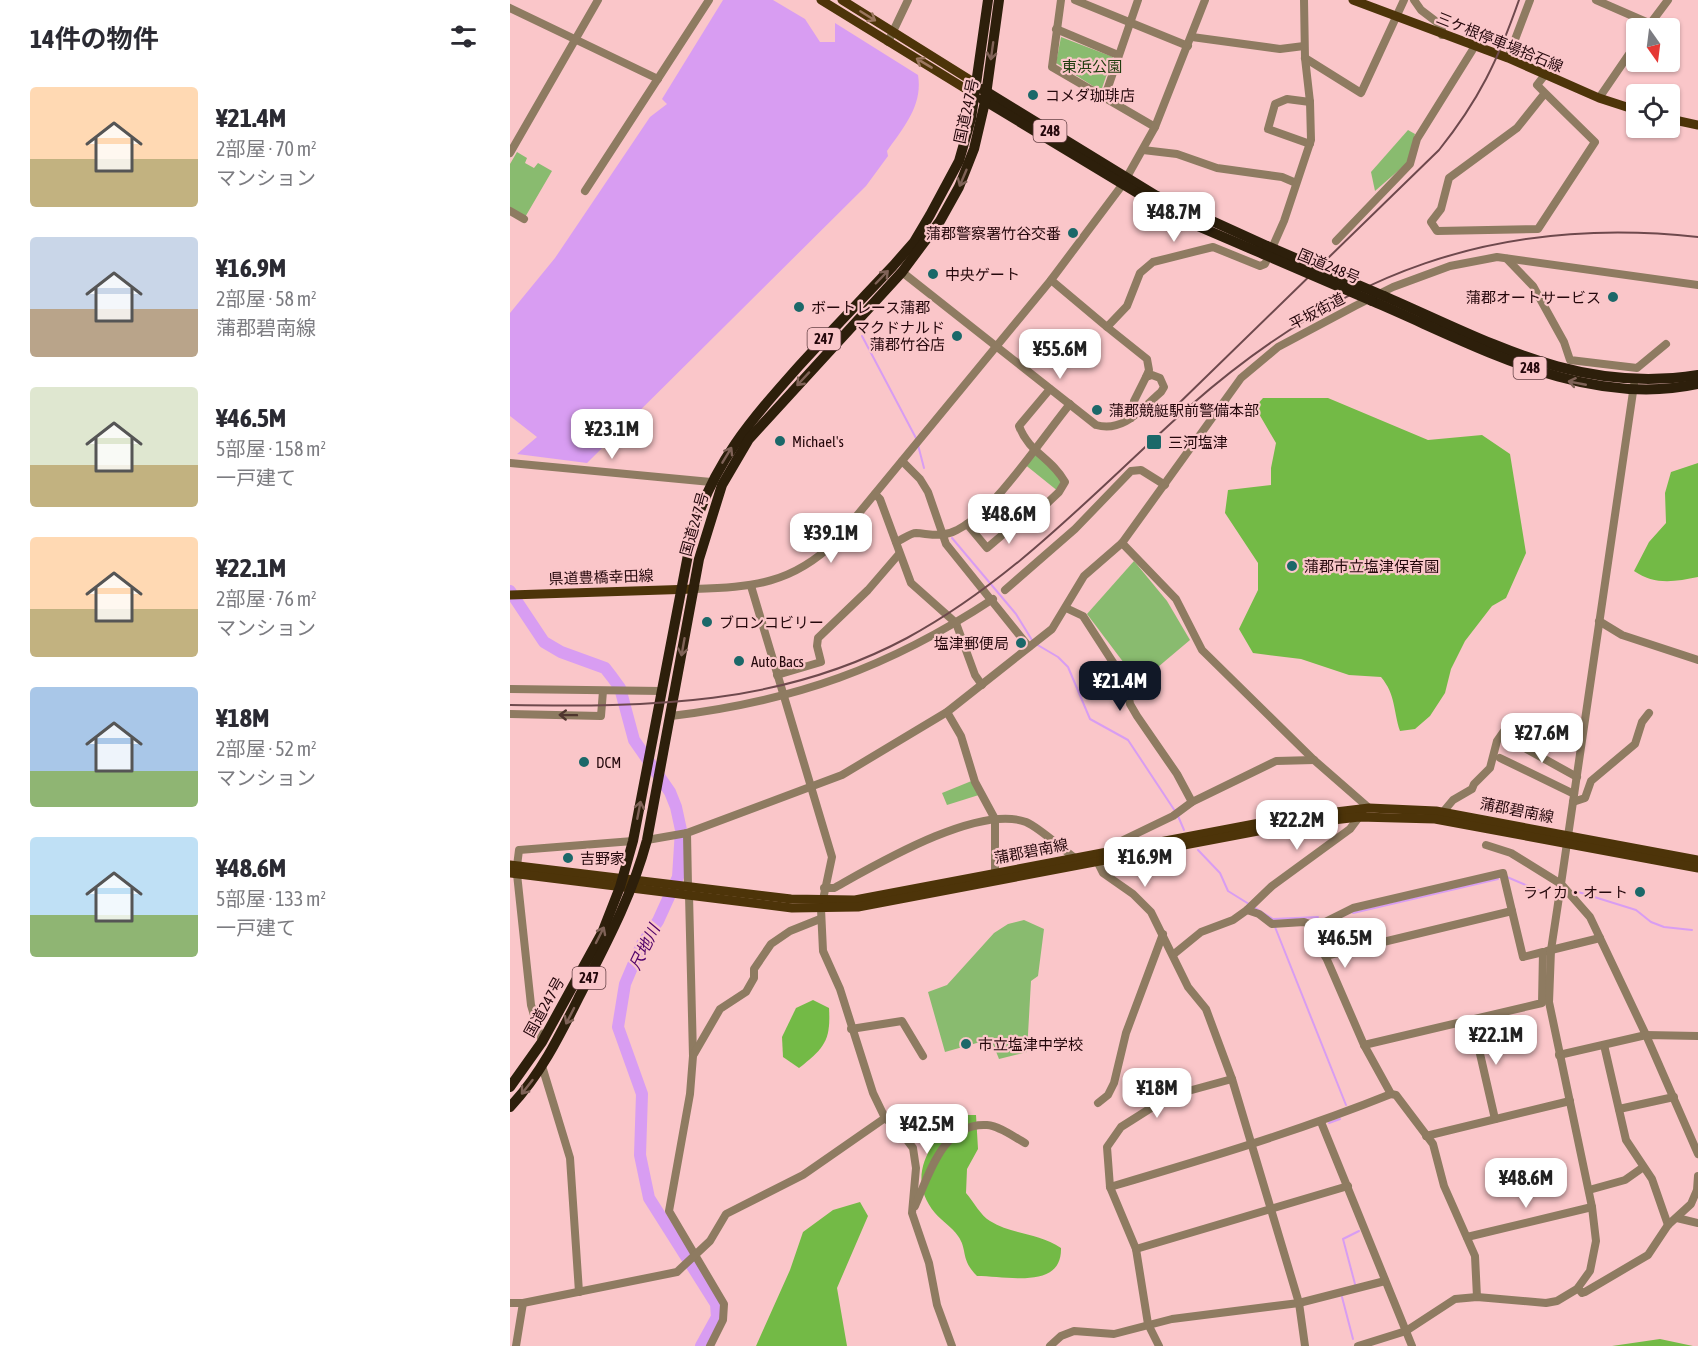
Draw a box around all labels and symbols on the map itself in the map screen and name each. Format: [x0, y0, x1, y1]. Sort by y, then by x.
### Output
street label: 三ケ根停車場拾石線 [1434, 9, 1566, 75]
one-way arrow [860, 10, 877, 23]
north arrow [1626, 18, 1680, 72]
one-way arrow [986, 41, 997, 60]
one-way arrow [916, 57, 933, 69]
park label: 東浜公園 [1062, 58, 1122, 75]
street label: 国道247号 [951, 77, 981, 145]
place label: コメダ珈琲店 [1045, 87, 1135, 104]
marker: コメダ珈琲店 [1026, 88, 1040, 102]
road number: 248 [1034, 120, 1066, 142]
one-way arrow [956, 169, 967, 187]
pin: ¥48.7M [1125, 192, 1223, 243]
place label: 蒲郡警察署竹谷交番 [926, 225, 1061, 242]
marker: 蒲郡警察署竹谷交番 [1066, 226, 1080, 240]
street label: 国道248号 [1295, 245, 1363, 287]
place label: 中央ゲート [945, 266, 1020, 283]
marker: 中央ゲート [926, 267, 940, 281]
one-way arrow [875, 270, 889, 285]
street label: 平坂街道 [1287, 289, 1347, 333]
place label: 蒲郡オートサービス [1466, 289, 1601, 306]
marker: 蒲郡オートサービス [1606, 290, 1620, 304]
place label: ボートレース蒲郡 [811, 299, 930, 316]
marker: ボートレース蒲郡 [792, 300, 806, 314]
place label: マクドナルド 蒲郡竹谷店 [855, 319, 945, 353]
road number: 247 [808, 328, 840, 350]
marker: マクドナルド 蒲郡竹谷店 [950, 329, 964, 343]
pin: ¥55.6M [1011, 329, 1109, 380]
road number: 248 [1514, 357, 1546, 379]
one-way arrow [796, 371, 810, 386]
one-way arrow [1568, 376, 1587, 388]
place label: 蒲郡競艇駅前警備本部 [1109, 402, 1259, 419]
marker: 蒲郡競艇駅前警備本部 [1090, 403, 1104, 417]
pin: ¥23.1M [563, 409, 661, 460]
place label: Michael's [792, 433, 844, 450]
marker: 三河塩津 [1145, 433, 1163, 451]
marker: Michael's [773, 434, 787, 448]
place label: 三河塩津 [1168, 434, 1228, 451]
one-way arrow [721, 447, 733, 464]
street label: 国道247号 [677, 490, 711, 558]
pin: ¥48.6M [960, 494, 1058, 545]
pin: ¥39.1M [782, 513, 880, 564]
place label: 蒲郡市立塩津保育園 [1304, 558, 1439, 575]
marker: 蒲郡市立塩津保育園 [1285, 559, 1299, 573]
street label: 県道豊橋幸田線 [548, 567, 654, 587]
place label: ブロンコビリー [719, 614, 824, 631]
marker: ブロンコビリー [700, 615, 714, 629]
place label: 塩津郵便局 [934, 635, 1009, 652]
one-way arrow [677, 636, 688, 656]
marker: 塩津郵便局 [1014, 636, 1028, 650]
place label: Auto Bacs [751, 653, 804, 670]
marker: Auto Bacs [732, 654, 746, 668]
pin: ¥21.4M [1071, 661, 1169, 712]
one-way arrow [559, 710, 579, 721]
pin: ¥27.6M [1493, 713, 1591, 764]
place label: DCM [596, 754, 621, 771]
marker: DCM [577, 755, 591, 769]
street label: 蒲郡碧南線 [1479, 794, 1555, 826]
pin: ¥22.2M [1248, 800, 1346, 851]
one-way arrow [634, 801, 645, 820]
street label: 蒲郡碧南線 [993, 835, 1069, 867]
pin: ¥16.9M [1096, 837, 1194, 888]
place label: 吉野家 [580, 850, 625, 867]
marker: 吉野家 [561, 851, 575, 865]
place label: ライカ・オート [1523, 884, 1628, 901]
marker: ライカ・オート [1633, 885, 1647, 899]
pin: ¥46.5M [1296, 918, 1394, 969]
water label: 尺地川 [625, 920, 663, 973]
one-way arrow [595, 926, 607, 944]
road number: 247 [572, 967, 606, 989]
street label: 国道247号 [521, 974, 567, 1040]
one-way arrow [563, 1006, 575, 1024]
pin: ¥22.1M [1447, 1015, 1545, 1066]
place label: 市立塩津中学校 [978, 1036, 1083, 1053]
marker: 市立塩津中学校 [959, 1037, 973, 1051]
pin: ¥18M [1121, 1068, 1193, 1119]
one-way arrow [520, 1079, 534, 1094]
pin: ¥42.5M [878, 1104, 976, 1155]
pin: ¥48.6M [1477, 1158, 1575, 1209]

